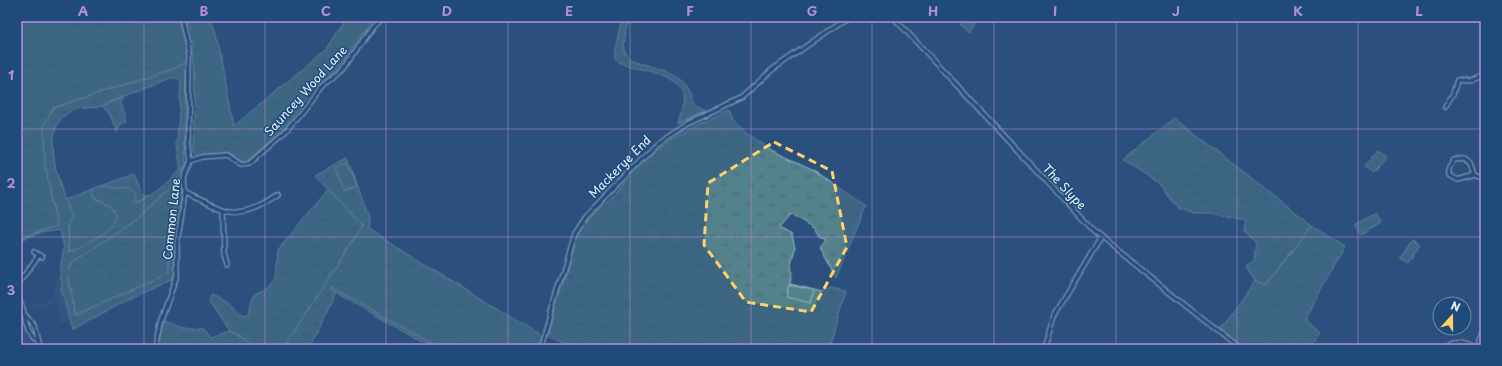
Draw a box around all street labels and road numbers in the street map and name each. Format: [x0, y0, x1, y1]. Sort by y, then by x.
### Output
street label: Sauncey Wood Lane [260, 41, 351, 140]
street label: Mackerye End [584, 131, 655, 202]
street label: The Slype [1039, 159, 1091, 213]
street label: Common Lane [158, 177, 184, 261]

